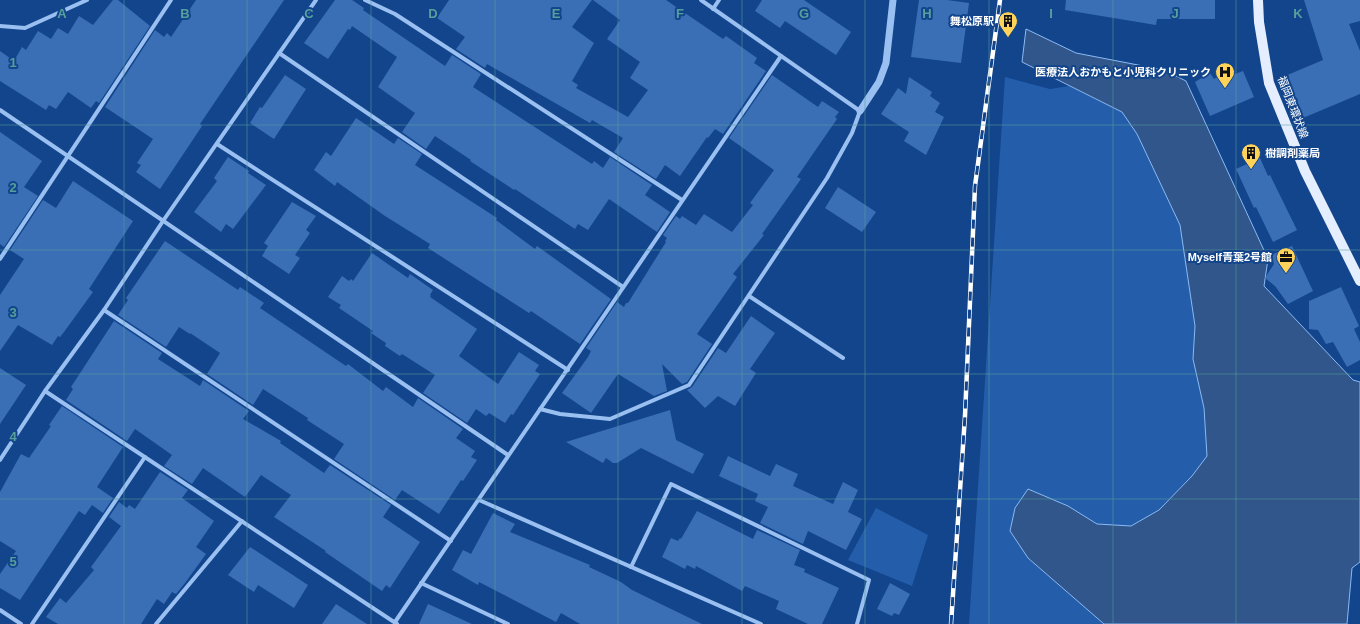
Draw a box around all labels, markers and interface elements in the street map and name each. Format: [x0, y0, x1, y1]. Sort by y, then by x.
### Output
text: A [57, 6, 67, 21]
text: B [180, 6, 190, 21]
text: C [304, 6, 314, 21]
text: D [428, 6, 438, 21]
text: E [552, 6, 561, 21]
text: F [676, 6, 684, 21]
text: G [799, 6, 809, 21]
text: H [922, 6, 932, 21]
text: I [1049, 6, 1053, 21]
text: J [1171, 6, 1179, 21]
text: K [1293, 6, 1303, 21]
building icon: 舞松原駅 [997, 10, 1019, 38]
place label: 舞松原駅 [950, 15, 994, 27]
text: 1 [9, 55, 17, 70]
hospital icon: 医療法人おかもと小児科クリニック [1214, 61, 1236, 89]
place label: 医療法人おかもと小児科クリニック [1035, 66, 1211, 78]
street label: 福岡東環状線 [1276, 74, 1310, 140]
building icon: 樹調剤薬局 [1240, 142, 1262, 170]
place label: 樹調剤薬局 [1265, 147, 1320, 159]
text: 2 [9, 180, 17, 195]
office icon: Myself青葉2号館 [1275, 246, 1297, 274]
place label: Myself青葉2号館 [1188, 251, 1272, 263]
text: 3 [9, 305, 17, 320]
text: 4 [9, 429, 17, 444]
text: 5 [9, 554, 17, 569]

